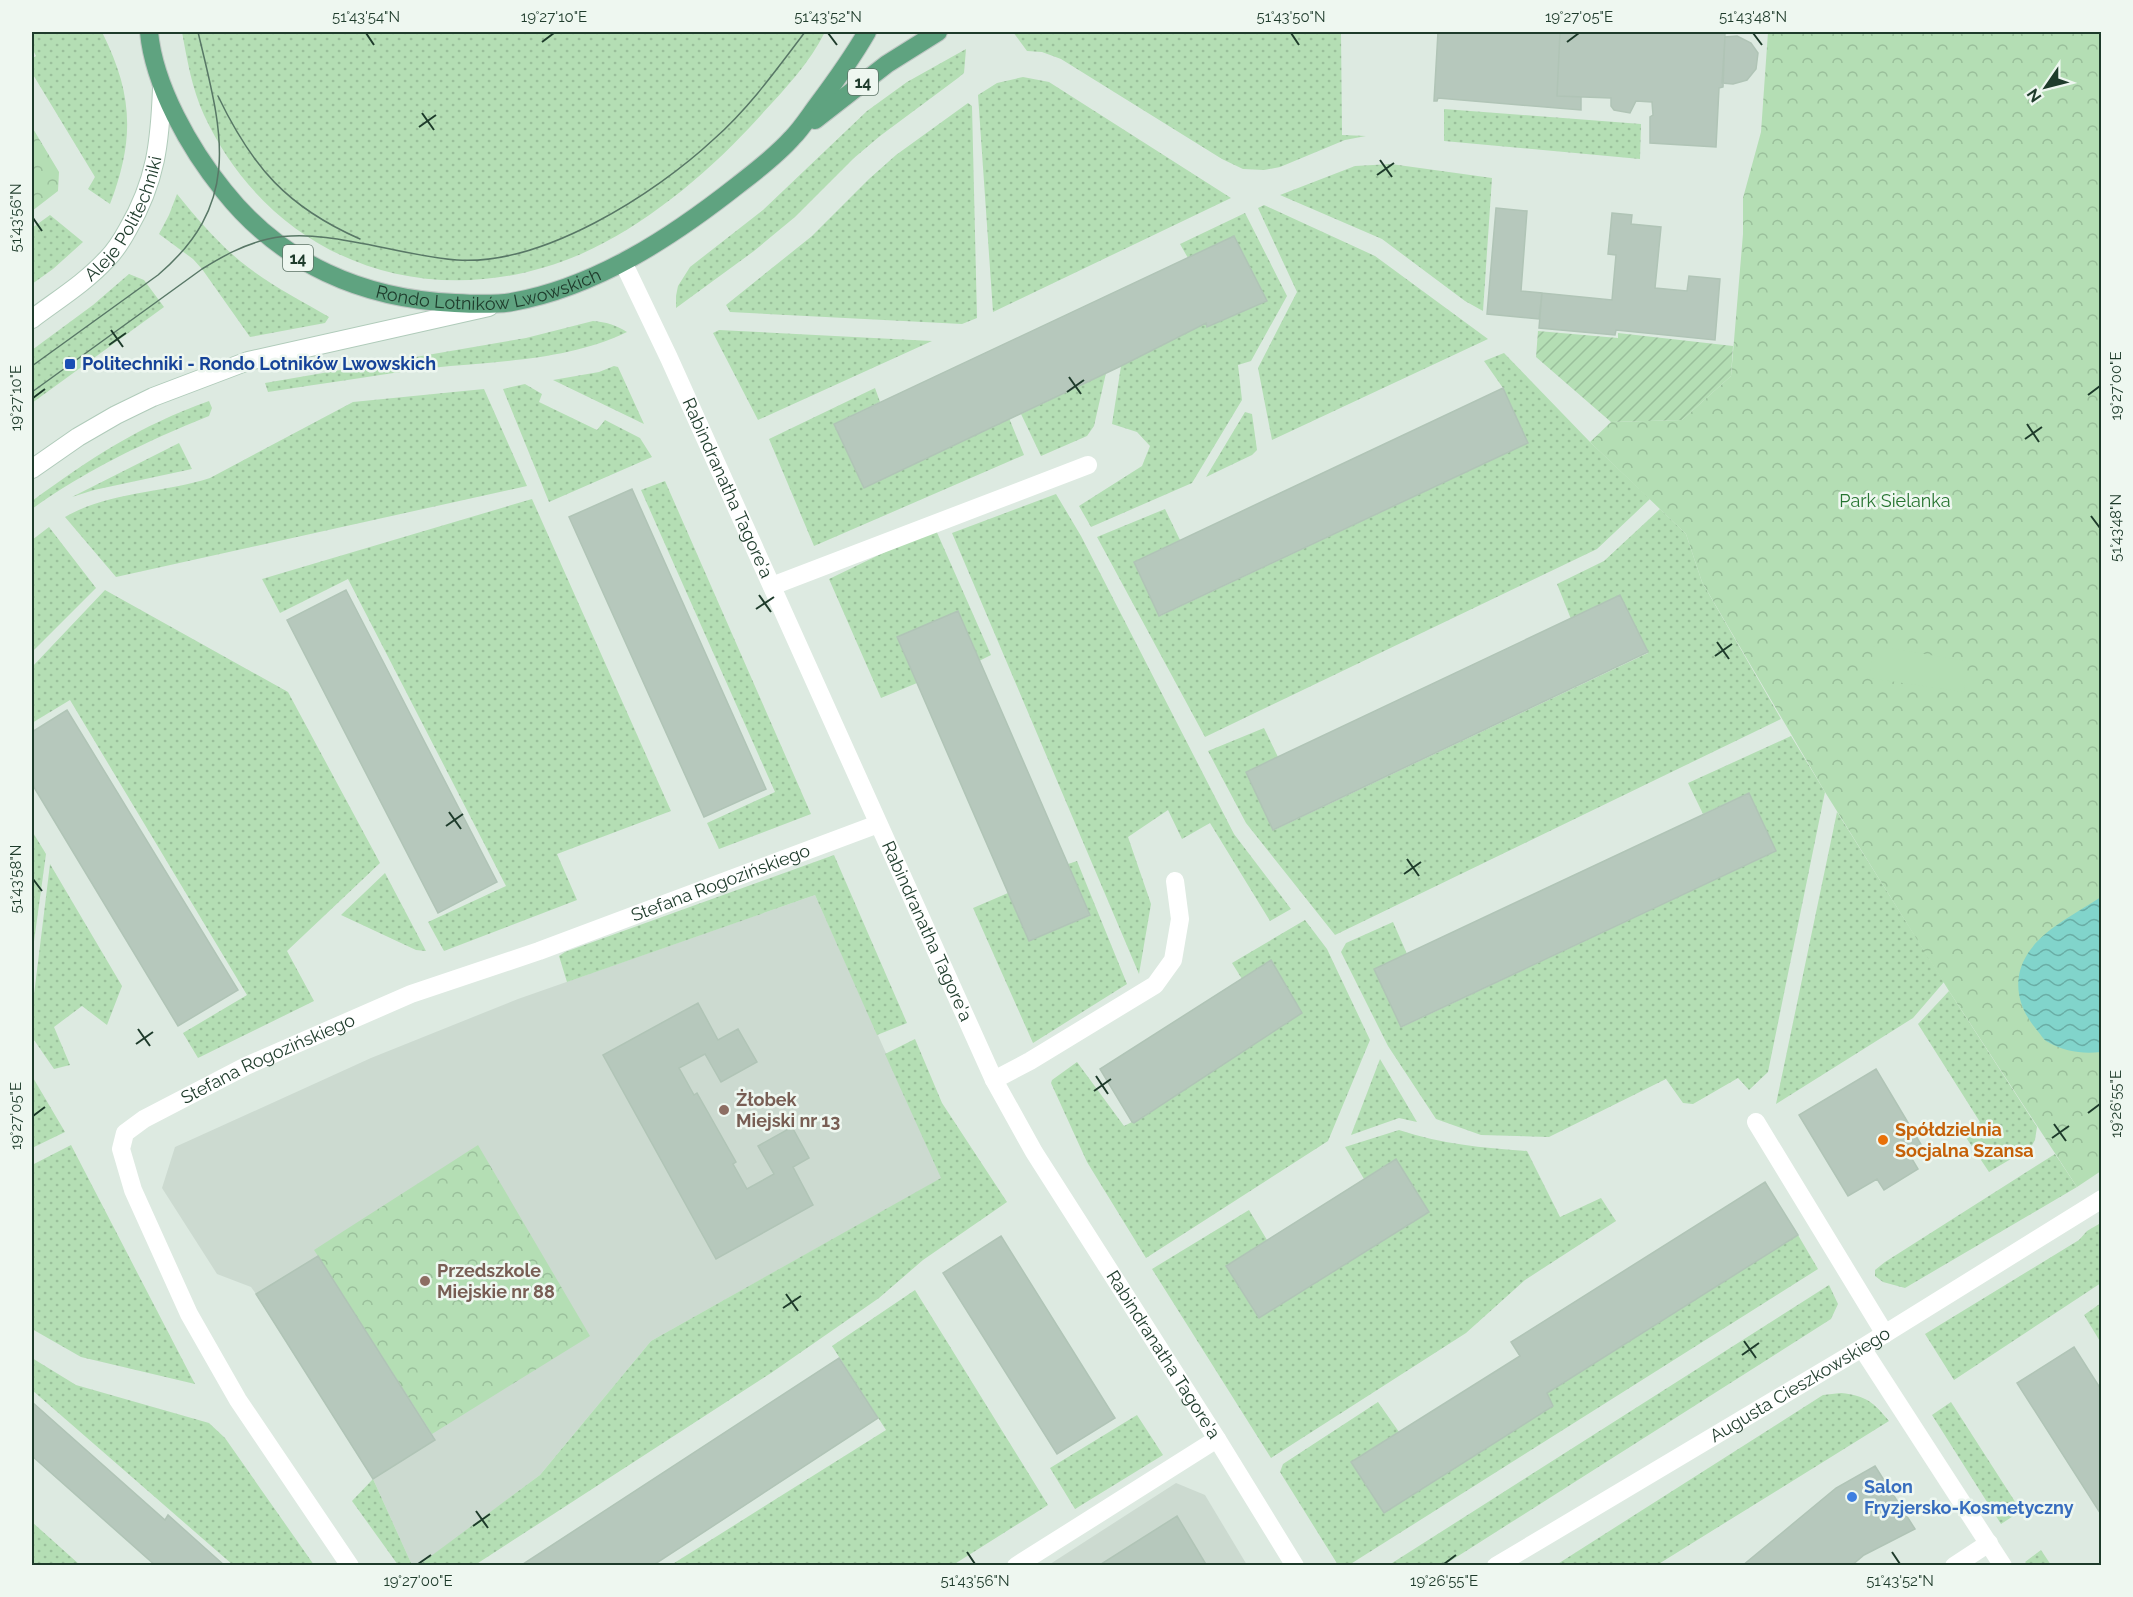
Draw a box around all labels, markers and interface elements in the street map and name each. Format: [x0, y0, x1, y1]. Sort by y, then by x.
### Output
text: 51°43'54"N [332, 8, 400, 26]
text: 19°27'10"E [521, 8, 587, 26]
text: 51°43'52"N [794, 8, 862, 26]
text: 51°43'50"N [1256, 8, 1326, 26]
text: 19°27'05"E [1545, 8, 1613, 26]
text: 51°43'48"N [1719, 8, 1787, 26]
north arrow [2016, 57, 2076, 117]
road number: 14 [848, 69, 878, 95]
text: N [2023, 85, 2045, 106]
street label: Aleje Politechniki [80, 154, 165, 285]
text: 51°43'56"N [7, 184, 25, 252]
road number: 14 [283, 245, 313, 271]
street label: Rondo Lotników Lwowskich [374, 264, 604, 314]
text: 19°27'00"E [2107, 351, 2125, 421]
place label: Politechniki - Rondo Lotników Lwowskich [82, 353, 436, 374]
marker: Politechniki - Rondo Lotników Lwowskich [63, 357, 77, 371]
text: 19°27'10"E [7, 365, 25, 431]
street label: Rabindranatha Tagore'a [678, 394, 778, 581]
park label: Park Sielanka [1839, 490, 1951, 511]
text: 51°43'48"N [2107, 494, 2125, 562]
street label: Rabindranatha Tagore'a [878, 838, 977, 1024]
street label: Stefana Rogozińskiego [628, 839, 813, 926]
text: 51°43'58"N [7, 845, 25, 913]
street label: Stefana Rogozińskiego [177, 1009, 358, 1108]
text: 19°26'55"E [2107, 1070, 2125, 1138]
text: 19°27'05"E [7, 1082, 25, 1150]
place label: Żłobek Miejski nr 13 [736, 1089, 840, 1131]
marker: Żłobek Miejski nr 13 [717, 1103, 731, 1117]
place label: Spółdzielnia Socjalna Szansa [1895, 1119, 2034, 1161]
marker: Spółdzielnia Socjalna Szansa [1876, 1133, 1890, 1147]
place label: Przedszkole Miejskie nr 88 [437, 1260, 555, 1302]
street label: Rabindranatha Tagore'a [1102, 1266, 1225, 1442]
marker: Przedszkole Miejskie nr 88 [418, 1274, 432, 1288]
street label: Augusta Cieszkowskiego [1706, 1322, 1894, 1446]
place label: Salon Fryzjersko-Kosmetyczny [1864, 1476, 2074, 1518]
marker: Salon Fryzjersko-Kosmetyczny [1845, 1490, 1859, 1504]
text: 19°27'00"E [383, 1572, 453, 1590]
text: 51°43'56"N [941, 1572, 1009, 1590]
text: 19°26'55"E [1410, 1572, 1478, 1590]
text: 51°43'52"N [1866, 1572, 1934, 1590]

